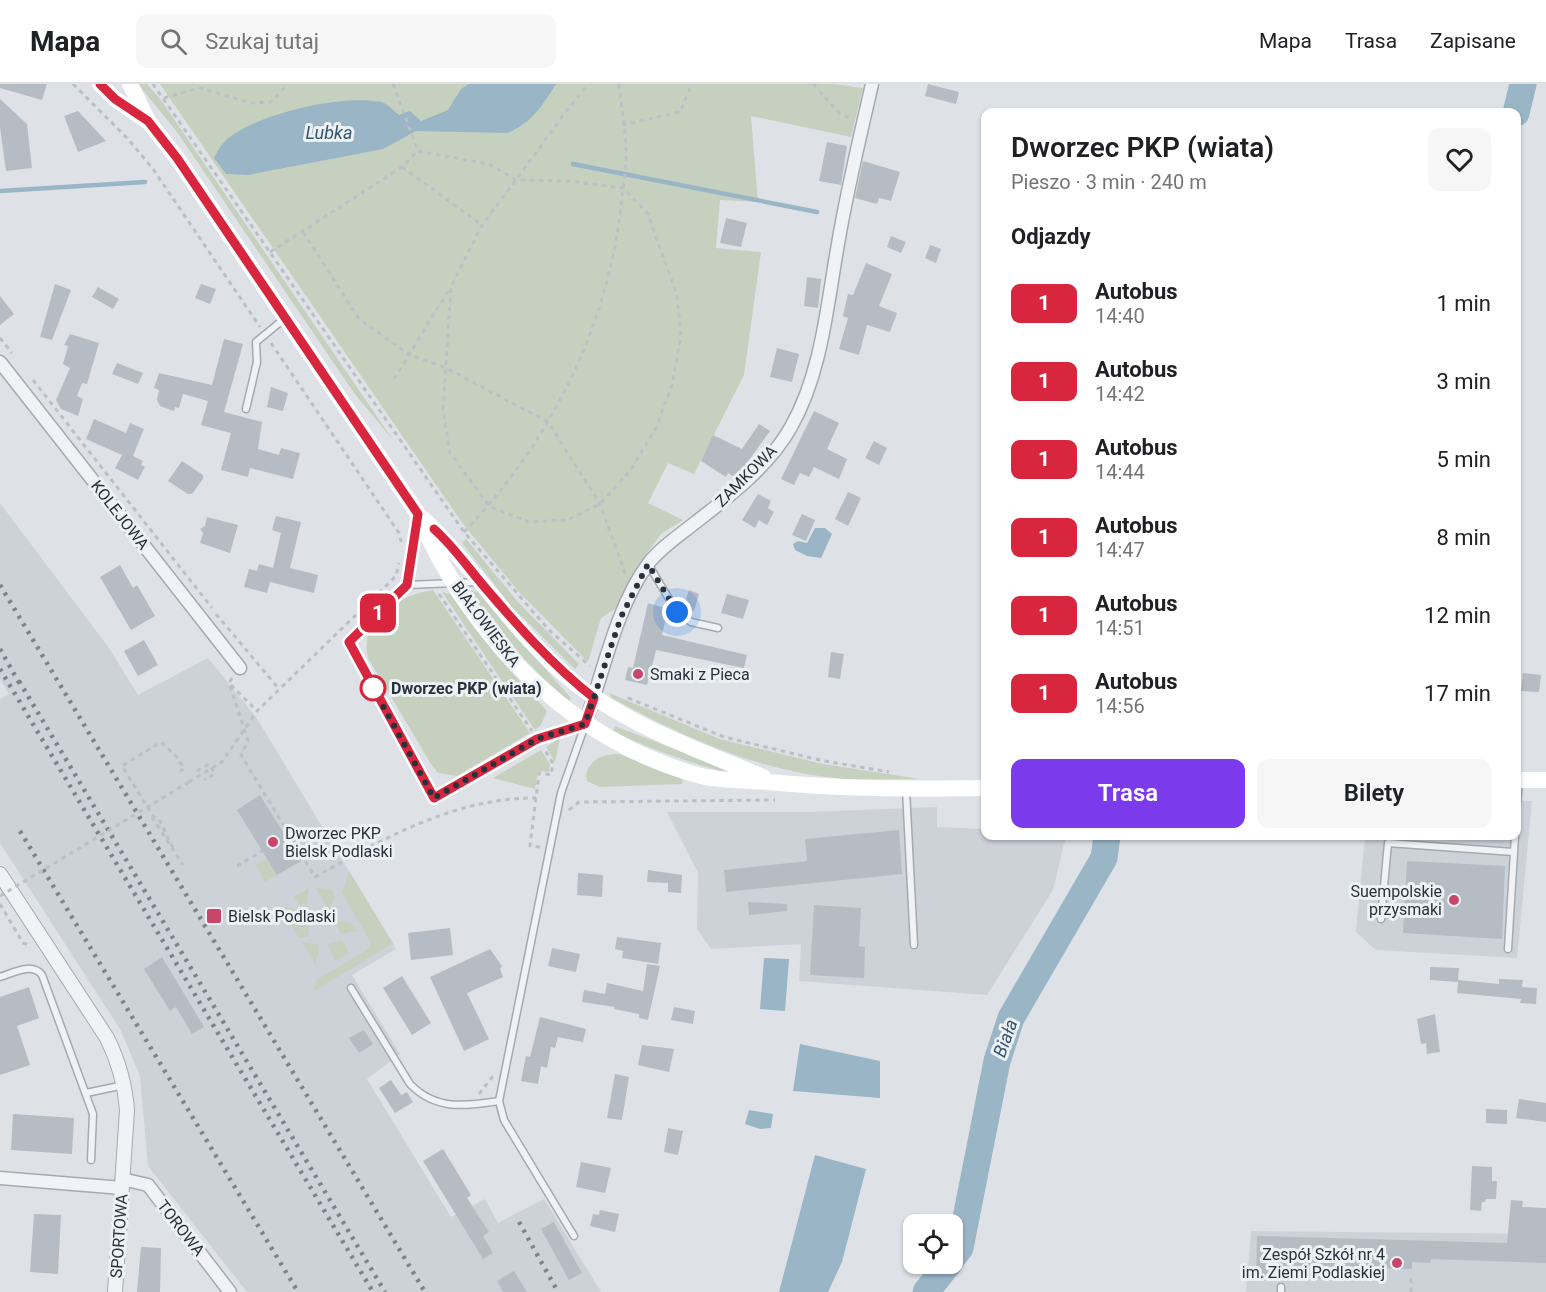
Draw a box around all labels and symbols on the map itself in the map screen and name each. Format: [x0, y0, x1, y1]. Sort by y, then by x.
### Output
water label: Lubka [306, 122, 352, 143]
street label: ZAMKOWA [711, 441, 781, 511]
street label: KOLEJOWA [87, 477, 153, 554]
street label: BIAŁOWIESKA [448, 577, 525, 671]
line badge: 1 [358, 594, 398, 632]
your location [662, 597, 692, 627]
place label: Smaki z Pieca [650, 665, 750, 684]
marker: Smaki z Pieca [631, 667, 645, 681]
marker: Dworzec PKP (wiata) [360, 675, 386, 701]
place label: Dworzec PKP (wiata) [391, 679, 542, 698]
place label: Dworzec PKP Bielsk Podlaski [285, 824, 393, 861]
marker: Dworzec PKP Bielsk Podlaski [266, 835, 280, 849]
place label: Suempolskie przysmaki [1350, 882, 1442, 919]
marker: Suempolskie przysmaki [1447, 893, 1461, 907]
marker: Bielsk Podlaski [205, 907, 223, 925]
place label: Bielsk Podlaski [228, 907, 336, 926]
water label: Biała [988, 1016, 1022, 1060]
street label: SPORTOWA [107, 1193, 131, 1279]
street label: TOROWA [153, 1196, 209, 1260]
place label: Zespół Szkół nr 4 im. Ziemi Podlaskiej [1242, 1245, 1385, 1282]
marker: Zespół Szkół nr 4 im. Ziemi Podlaskiej [1390, 1256, 1404, 1270]

